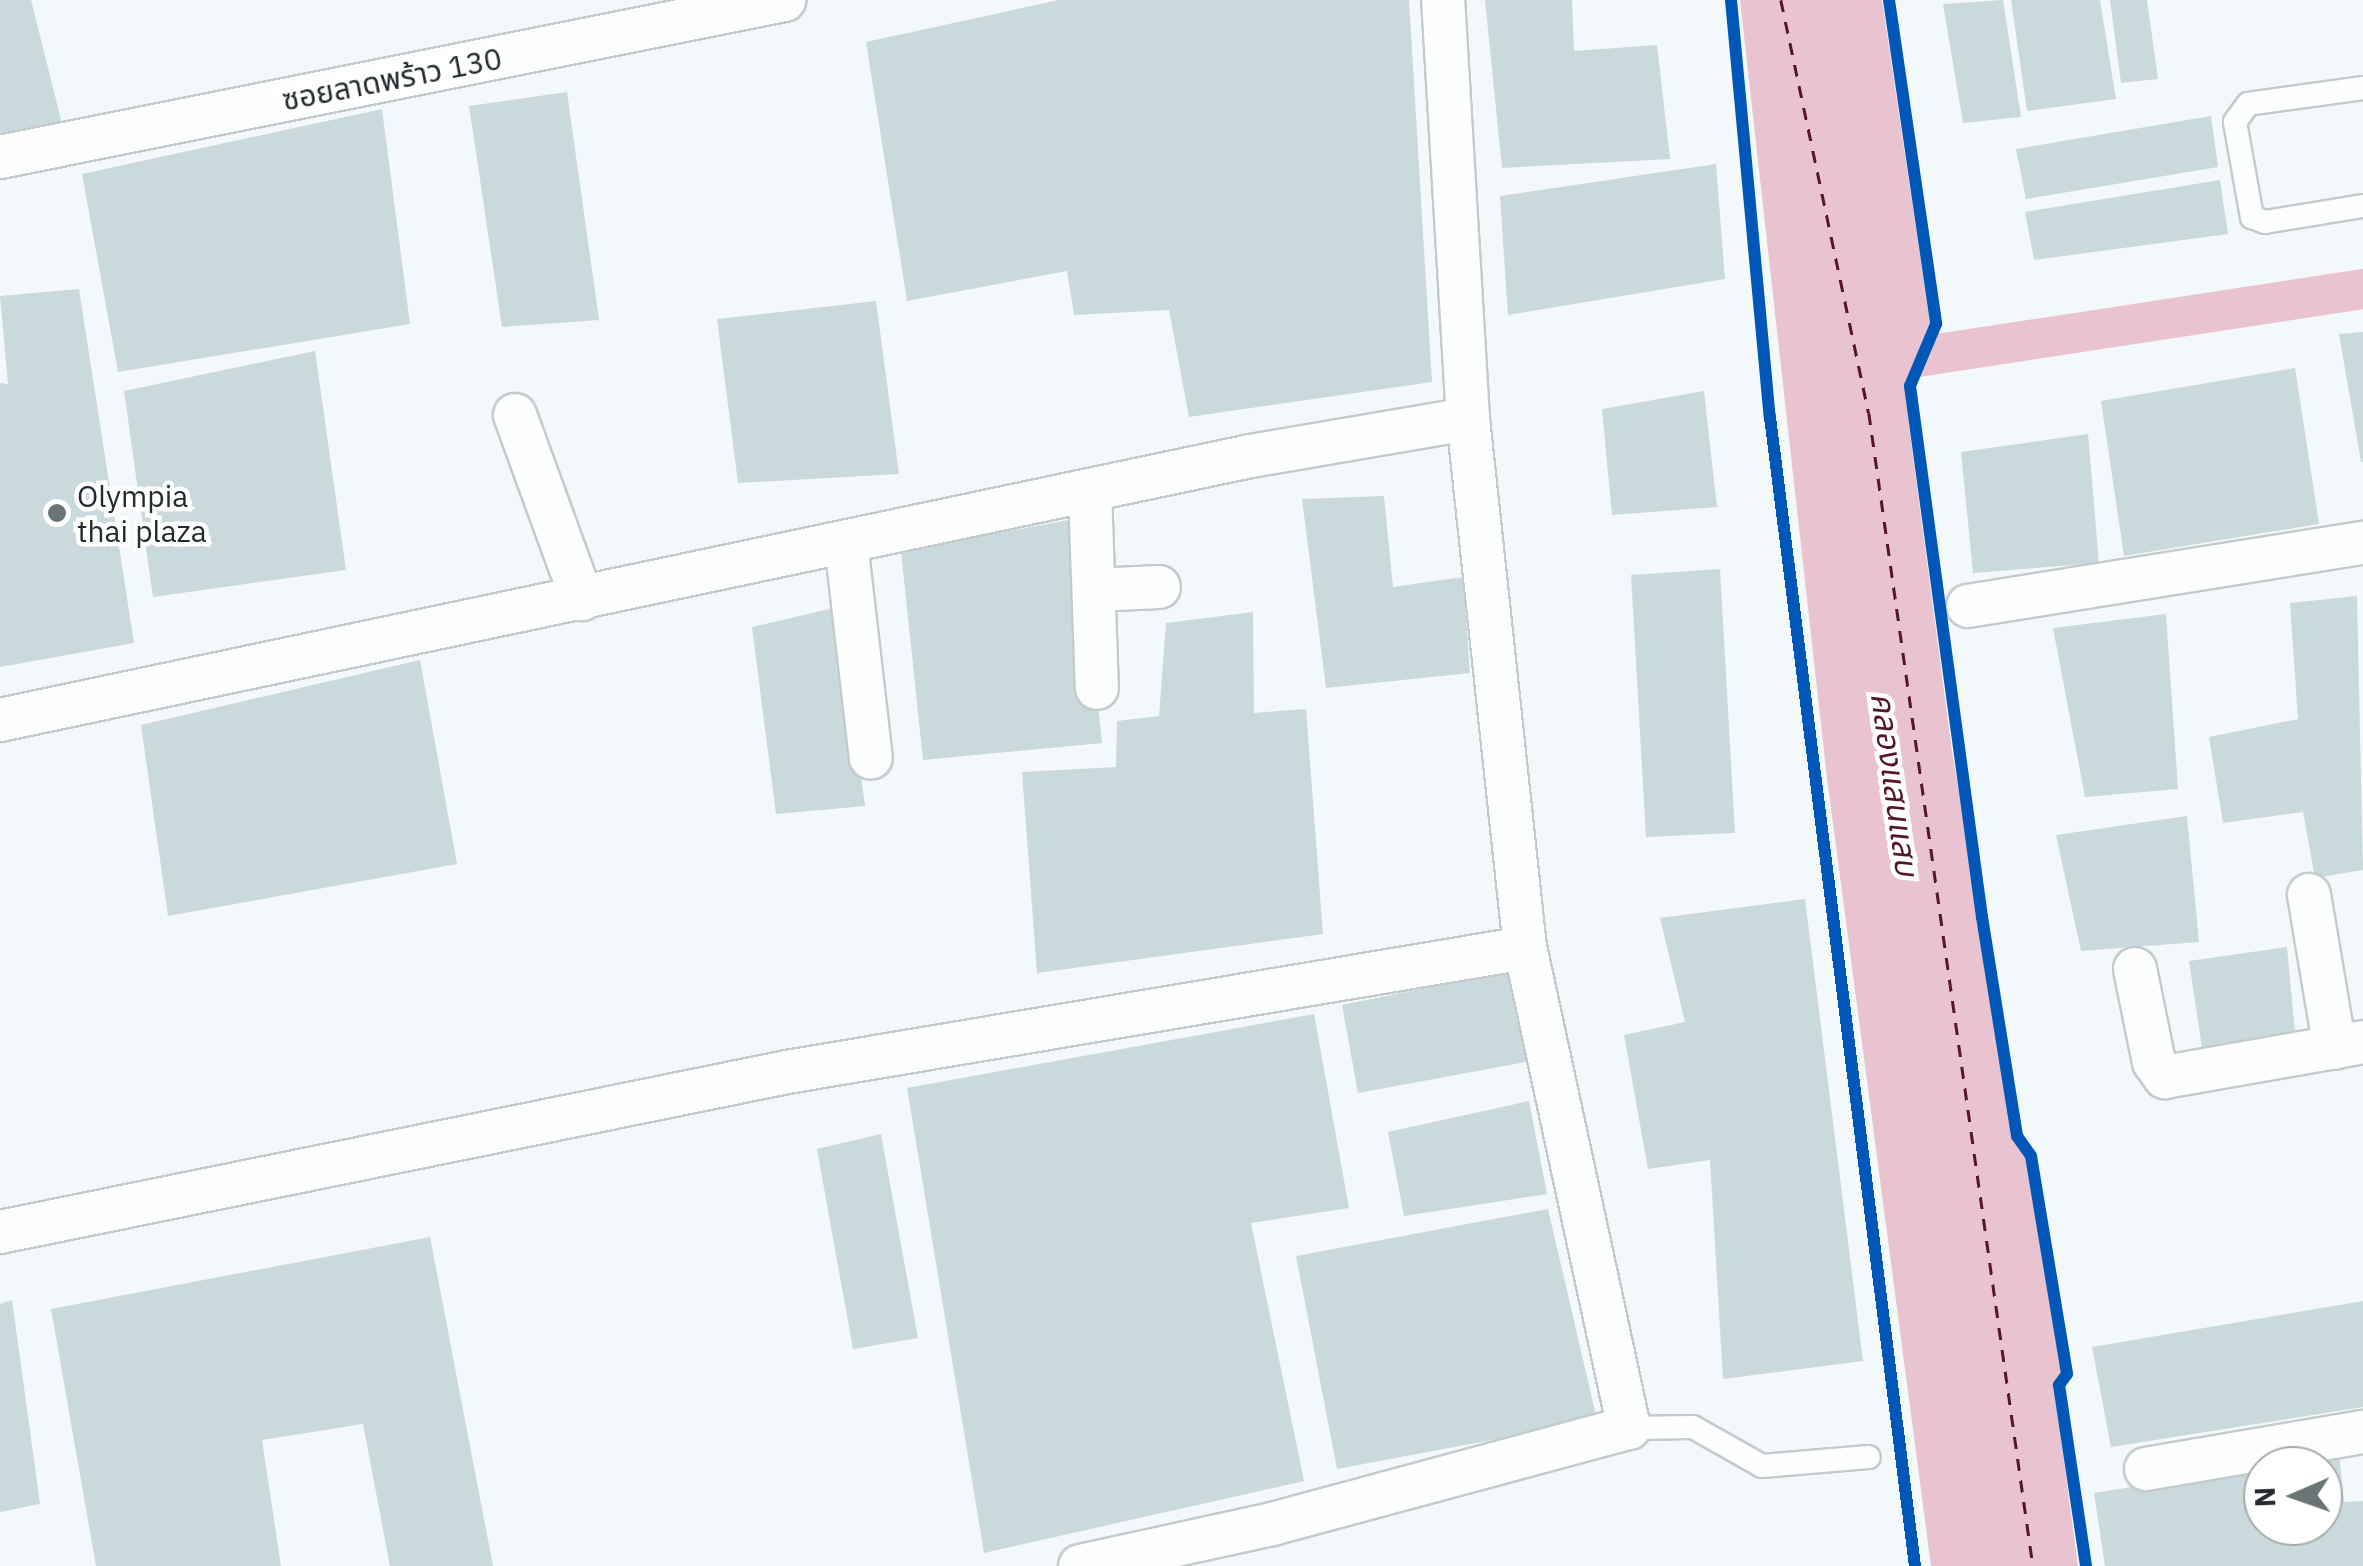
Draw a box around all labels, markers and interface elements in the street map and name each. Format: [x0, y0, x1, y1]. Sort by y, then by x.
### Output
street label: ซอยลาดพร้าว 130 [279, 40, 505, 118]
place label: Olympia thai plaza [77, 478, 207, 548]
marker: Olympia thai plaza [46, 502, 68, 524]
water label: คลองแสนแสบ [1863, 690, 1927, 878]
north arrow [2243, 1446, 2343, 1546]
text: N [2246, 1486, 2283, 1508]

